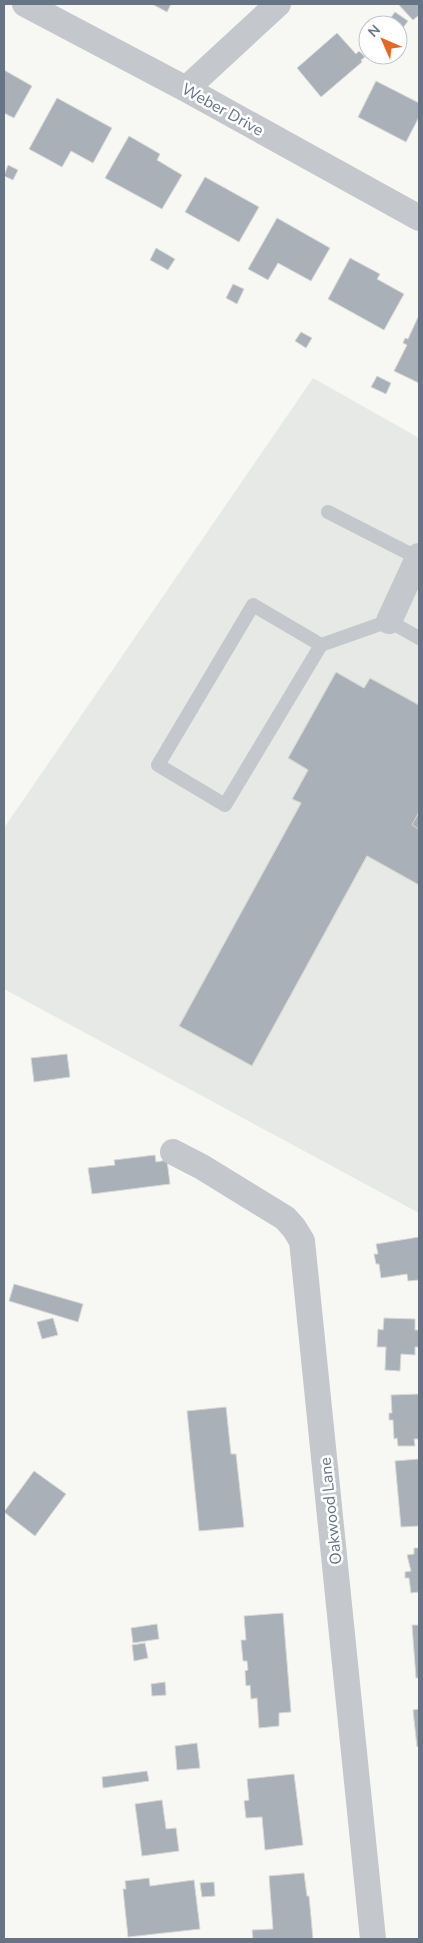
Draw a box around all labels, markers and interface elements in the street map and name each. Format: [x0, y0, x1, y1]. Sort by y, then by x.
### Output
north arrow [358, 15, 408, 65]
text: N [364, 21, 385, 42]
street label: Weber Drive [177, 78, 268, 142]
street label: Oakwood Lane [314, 1456, 348, 1566]

